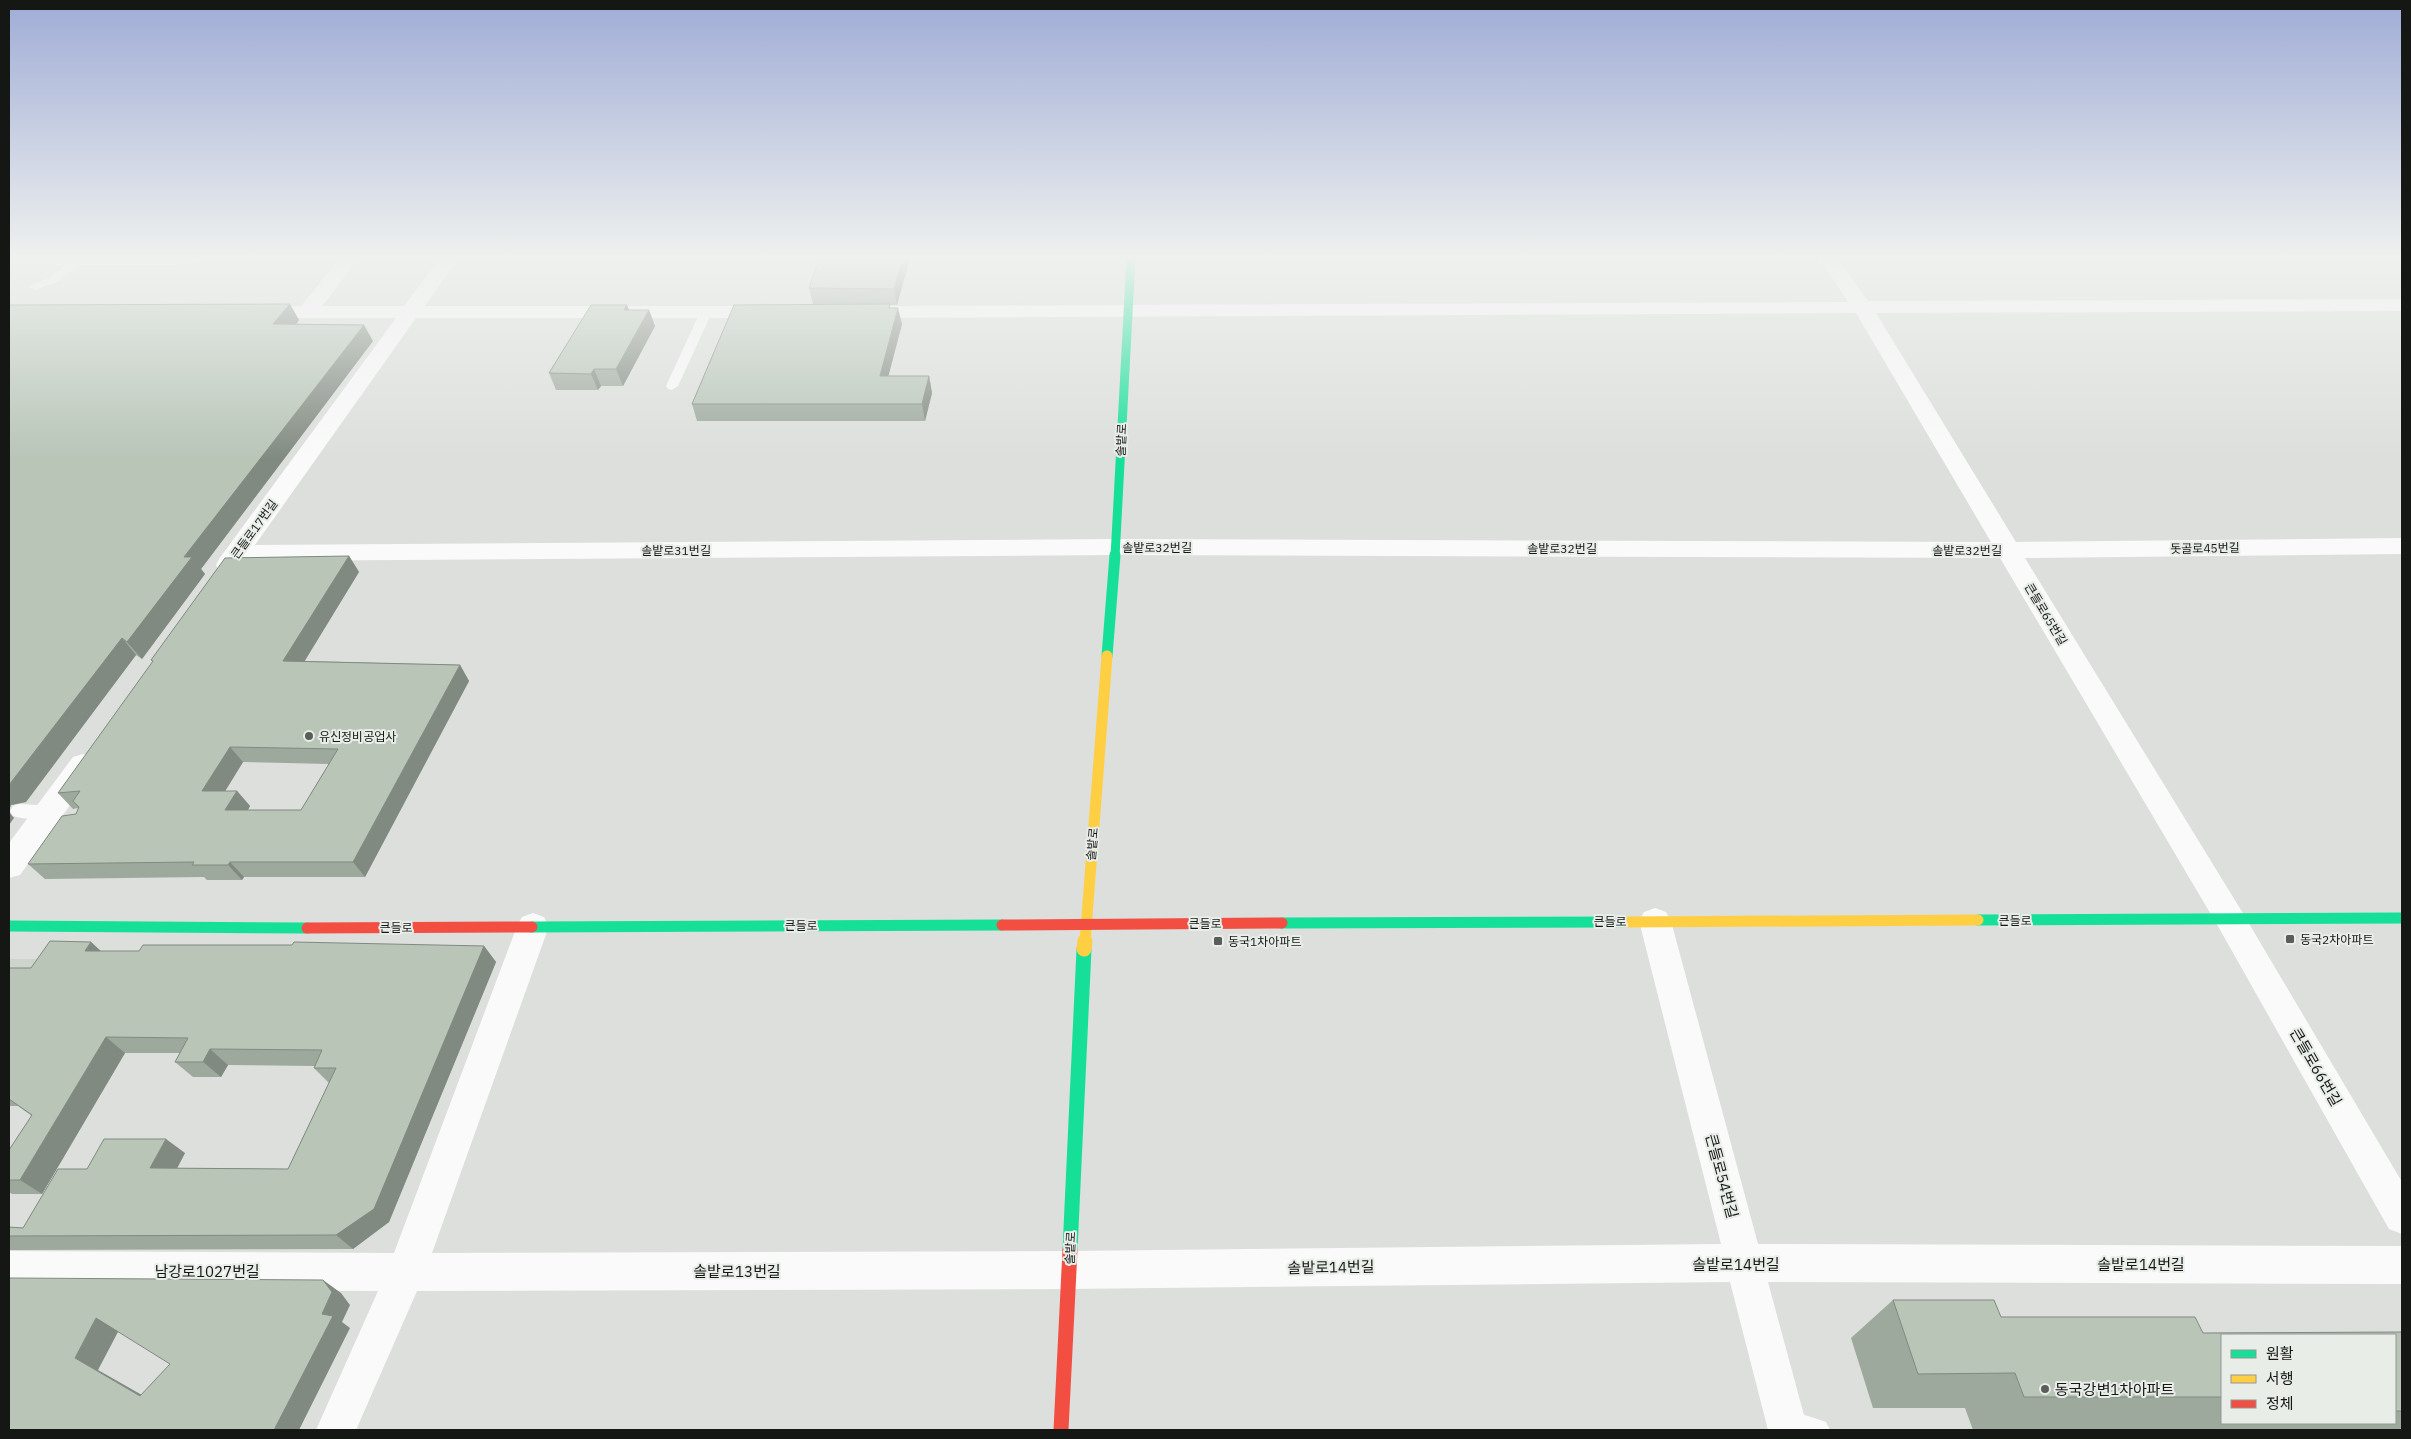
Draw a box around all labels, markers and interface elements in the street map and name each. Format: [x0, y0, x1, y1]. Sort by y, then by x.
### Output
street label: 솔밭로 [1113, 423, 1129, 457]
street label: 큰들로17번길 [227, 496, 281, 562]
street label: 솔밭로32번길 [1122, 540, 1192, 555]
street label: 돗골로45번길 [2170, 540, 2240, 556]
street label: 솔밭로32번길 [1527, 541, 1597, 556]
street label: 솔밭로31번길 [641, 543, 711, 558]
street label: 솔밭로32번길 [1932, 543, 2002, 558]
street label: 큰들로65번길 [2022, 580, 2070, 648]
place label: 유신정비공업사 [319, 729, 396, 744]
marker: 유신정비공업사 [303, 730, 315, 742]
street label: 솔밭로 [1083, 827, 1101, 861]
street label: 큰들로 [1998, 913, 2032, 928]
street label: 큰들로 [1593, 914, 1627, 929]
street label: 큰들로 [1188, 916, 1222, 931]
street label: 큰들로 [784, 918, 818, 933]
street label: 큰들로 [379, 920, 413, 935]
place label: 동국2차아파트 [2300, 932, 2373, 947]
marker: 동국2차아파트 [2284, 933, 2296, 945]
place label: 동국1차아파트 [1228, 934, 1301, 949]
marker: 동국1차아파트 [1212, 935, 1224, 947]
street label: 큰들로66번길 [2286, 1025, 2346, 1109]
street label: 큰들로54번길 [1702, 1132, 1742, 1220]
street label: 솔밭로 [1062, 1231, 1078, 1265]
street label: 솔밭로14번길 [1692, 1255, 1780, 1274]
street label: 솔밭로14번길 [2097, 1255, 2185, 1274]
street label: 솔밭로14번길 [1287, 1257, 1375, 1277]
street label: 남강로1027번길 [154, 1262, 260, 1281]
street label: 솔밭로13번길 [693, 1262, 781, 1281]
legend [2221, 1334, 2396, 1424]
text: 원활 [2266, 1344, 2294, 1363]
text: 서행 [2266, 1369, 2294, 1388]
place label: 동국강변1차아파트 [2055, 1380, 2175, 1399]
marker: 동국강변1차아파트 [2039, 1383, 2051, 1395]
text: 정체 [2266, 1394, 2294, 1413]

